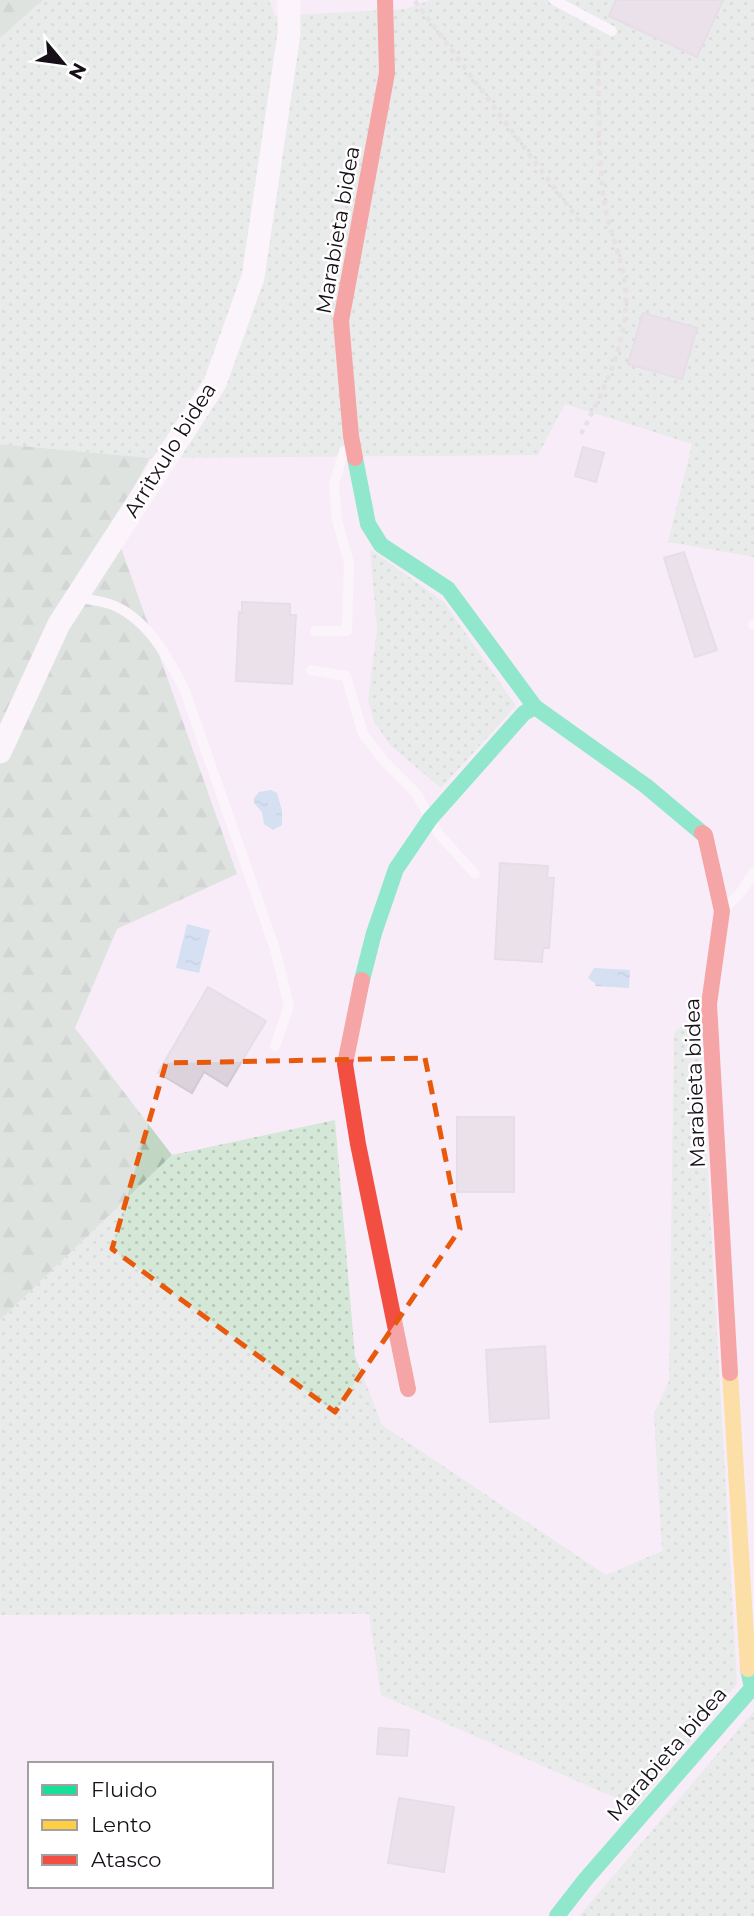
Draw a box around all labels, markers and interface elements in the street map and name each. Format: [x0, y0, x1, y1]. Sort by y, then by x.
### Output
north arrow [28, 28, 98, 98]
text: N [64, 59, 91, 83]
street label: Marabieta bidea [310, 144, 365, 316]
street label: Arritxulo bidea [118, 378, 221, 522]
street label: Marabieta bidea [679, 998, 710, 1168]
street label: Marabieta bidea [601, 1681, 732, 1826]
legend [28, 1762, 273, 1888]
text: Fluido [91, 1777, 157, 1802]
text: Lento [91, 1812, 151, 1837]
text: Atasco [91, 1847, 162, 1872]

